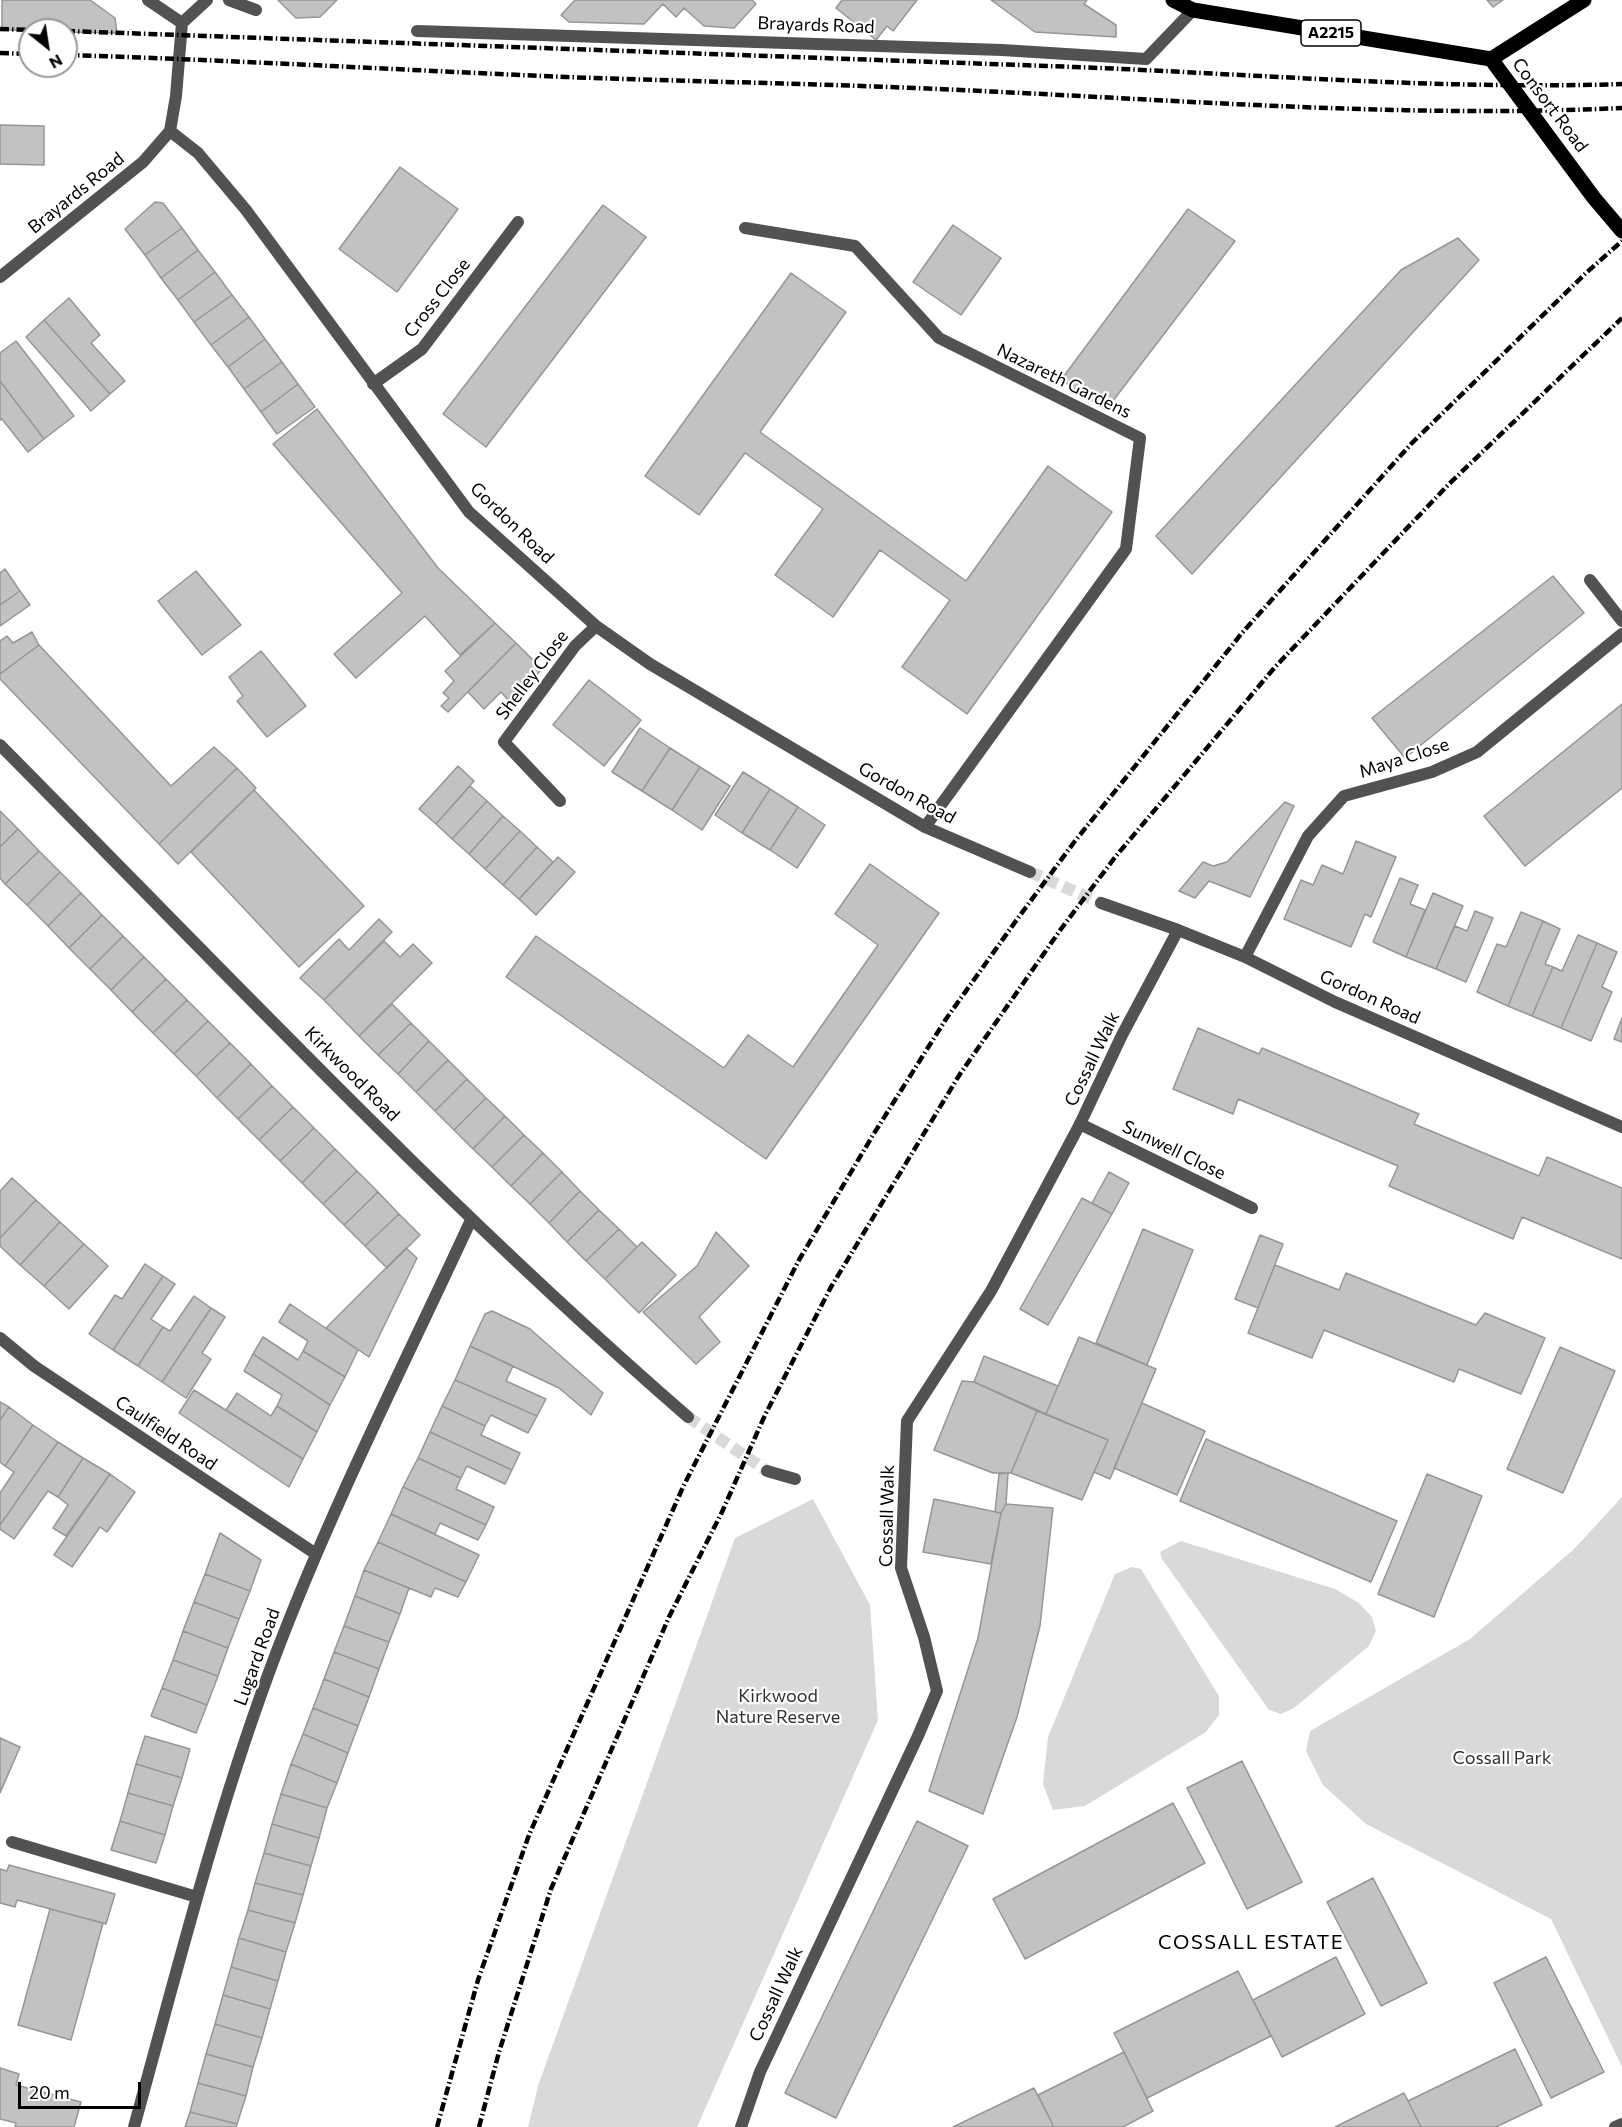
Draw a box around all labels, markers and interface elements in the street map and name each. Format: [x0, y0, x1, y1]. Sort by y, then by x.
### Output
street label: Brayards Road [757, 12, 875, 38]
north arrow [18, 18, 78, 78]
road number: A2215 [1301, 20, 1361, 46]
text: N [46, 51, 66, 74]
street label: Consort Road [1508, 54, 1592, 156]
street label: Brayards Road [24, 148, 128, 238]
street label: Cross Close [399, 254, 475, 342]
street label: Nazareth Gardens [993, 339, 1135, 423]
street label: Gordon Road [466, 478, 558, 568]
street label: Shelley Close [491, 626, 573, 724]
street label: Maya Close [1356, 733, 1452, 783]
street label: Gordon Road [855, 757, 959, 829]
street label: Gordon Road [1316, 965, 1424, 1029]
street label: Cossall Walk [1060, 1008, 1124, 1110]
street label: Kirkwood Road [300, 1022, 404, 1126]
street label: Sunwell Close [1119, 1116, 1229, 1184]
street label: Caulfield Road [111, 1391, 221, 1475]
street label: Cossall Walk [875, 1465, 899, 1567]
street label: Lugard Road [229, 1605, 285, 1709]
park label: Kirkwood Nature Reserve [716, 1685, 840, 1728]
park label: Cossall Park [1453, 1747, 1551, 1769]
district label: COSSALL ESTATE [1158, 1930, 1344, 1954]
street label: Cossall Walk [745, 1943, 807, 2045]
scale bar [21, 2070, 144, 2108]
text: 20 m [29, 2081, 70, 2103]

